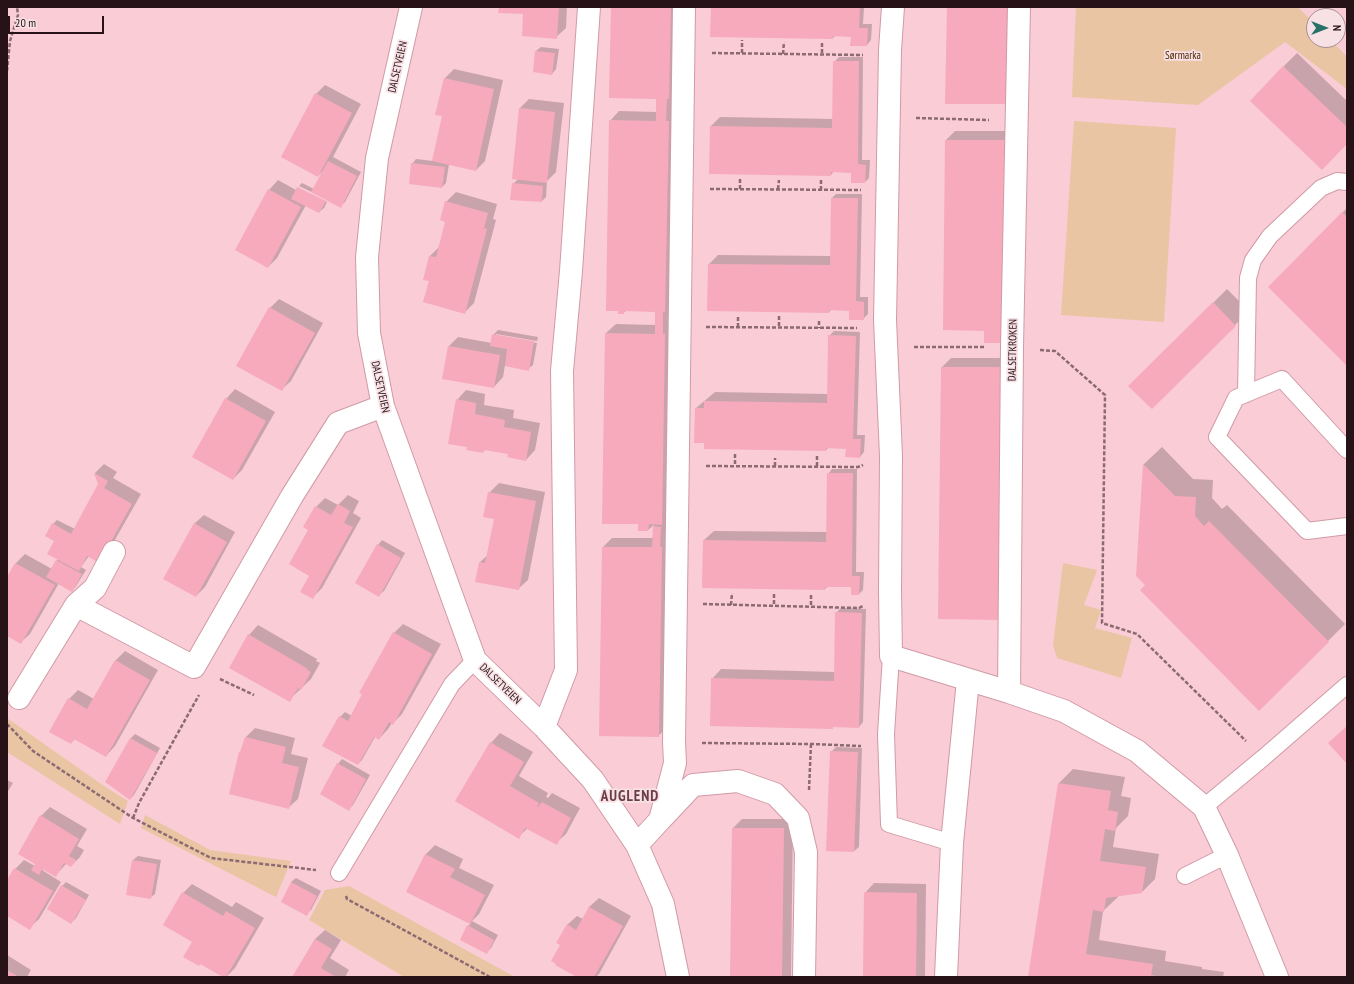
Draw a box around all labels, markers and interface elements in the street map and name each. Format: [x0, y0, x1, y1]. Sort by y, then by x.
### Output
scale bar [10, 8, 106, 34]
north arrow [1306, 8, 1346, 48]
text: 20 m [15, 15, 36, 30]
text: N [1330, 25, 1344, 31]
street label: DALSETVEIEN [386, 40, 410, 94]
park label: Sørmarka [1165, 49, 1201, 63]
street label: DALSETKROKEN [1006, 319, 1020, 381]
street label: DALSETVEIEN [368, 360, 392, 414]
street label: DALSETVEIEN [477, 661, 523, 707]
district label: AUGLEND [601, 788, 659, 806]

